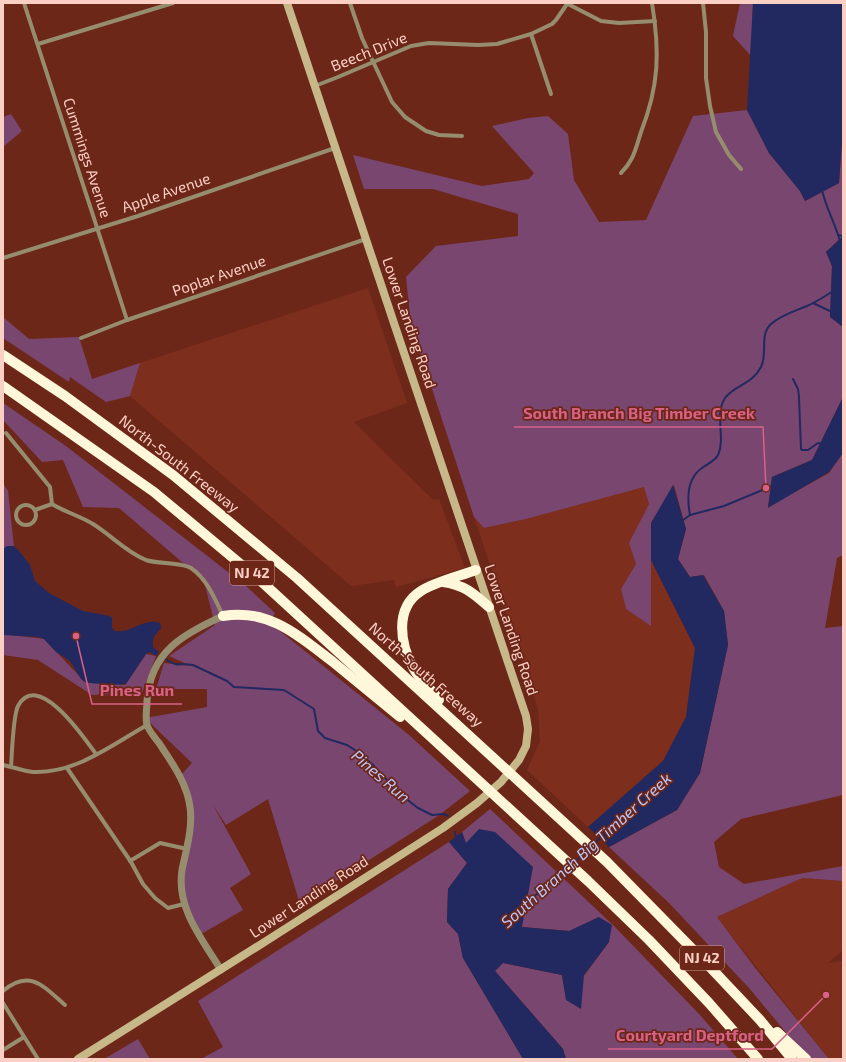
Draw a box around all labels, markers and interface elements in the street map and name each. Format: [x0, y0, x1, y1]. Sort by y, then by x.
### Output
street label: Beech Drive [328, 28, 409, 74]
street label: Cummings Avenue [60, 95, 116, 220]
street label: Apple Avenue [119, 168, 212, 216]
street label: Poplar Avenue [170, 251, 268, 299]
street label: Lower Landing Road [379, 255, 441, 391]
callout: South Branch Big Timber Creek [514, 399, 763, 427]
text: South Branch Big Timber Creek [523, 403, 755, 422]
street label: North-South Freeway [116, 411, 243, 516]
road number: NJ 42 [230, 561, 274, 585]
street label: Lower Landing Road [481, 562, 543, 698]
street label: North-South Freeway [366, 618, 488, 730]
callout: Pines Run [92, 676, 182, 704]
text: Pines Run [100, 680, 174, 699]
water label: Pines Run [348, 745, 414, 806]
water label: South Branch Big Timber Creek [497, 768, 675, 931]
street label: Lower Landing Road [246, 851, 371, 941]
road number: NJ 42 [680, 946, 724, 970]
callout: Courtyard Deptford [608, 1021, 772, 1049]
text: Courtyard Deptford [616, 1025, 764, 1045]

